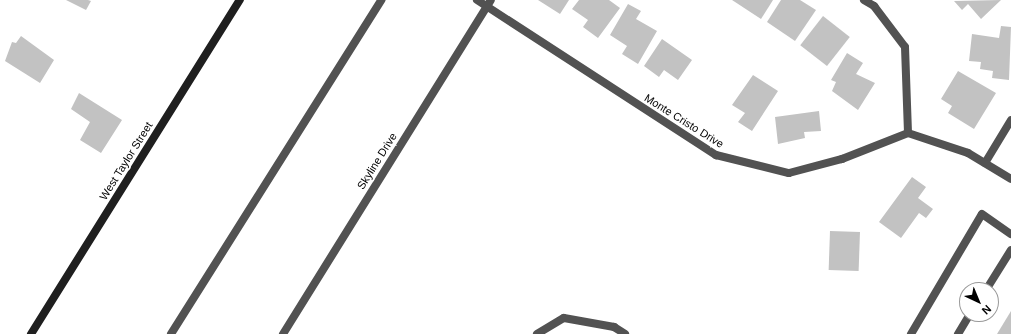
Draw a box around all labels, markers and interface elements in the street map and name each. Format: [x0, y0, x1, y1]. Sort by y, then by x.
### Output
street label: Monte Cristo Drive [642, 91, 726, 151]
street label: West Taylor Street [97, 119, 155, 203]
street label: Skyline Drive [354, 130, 400, 192]
north arrow [959, 282, 999, 322]
text: N [980, 303, 994, 317]

